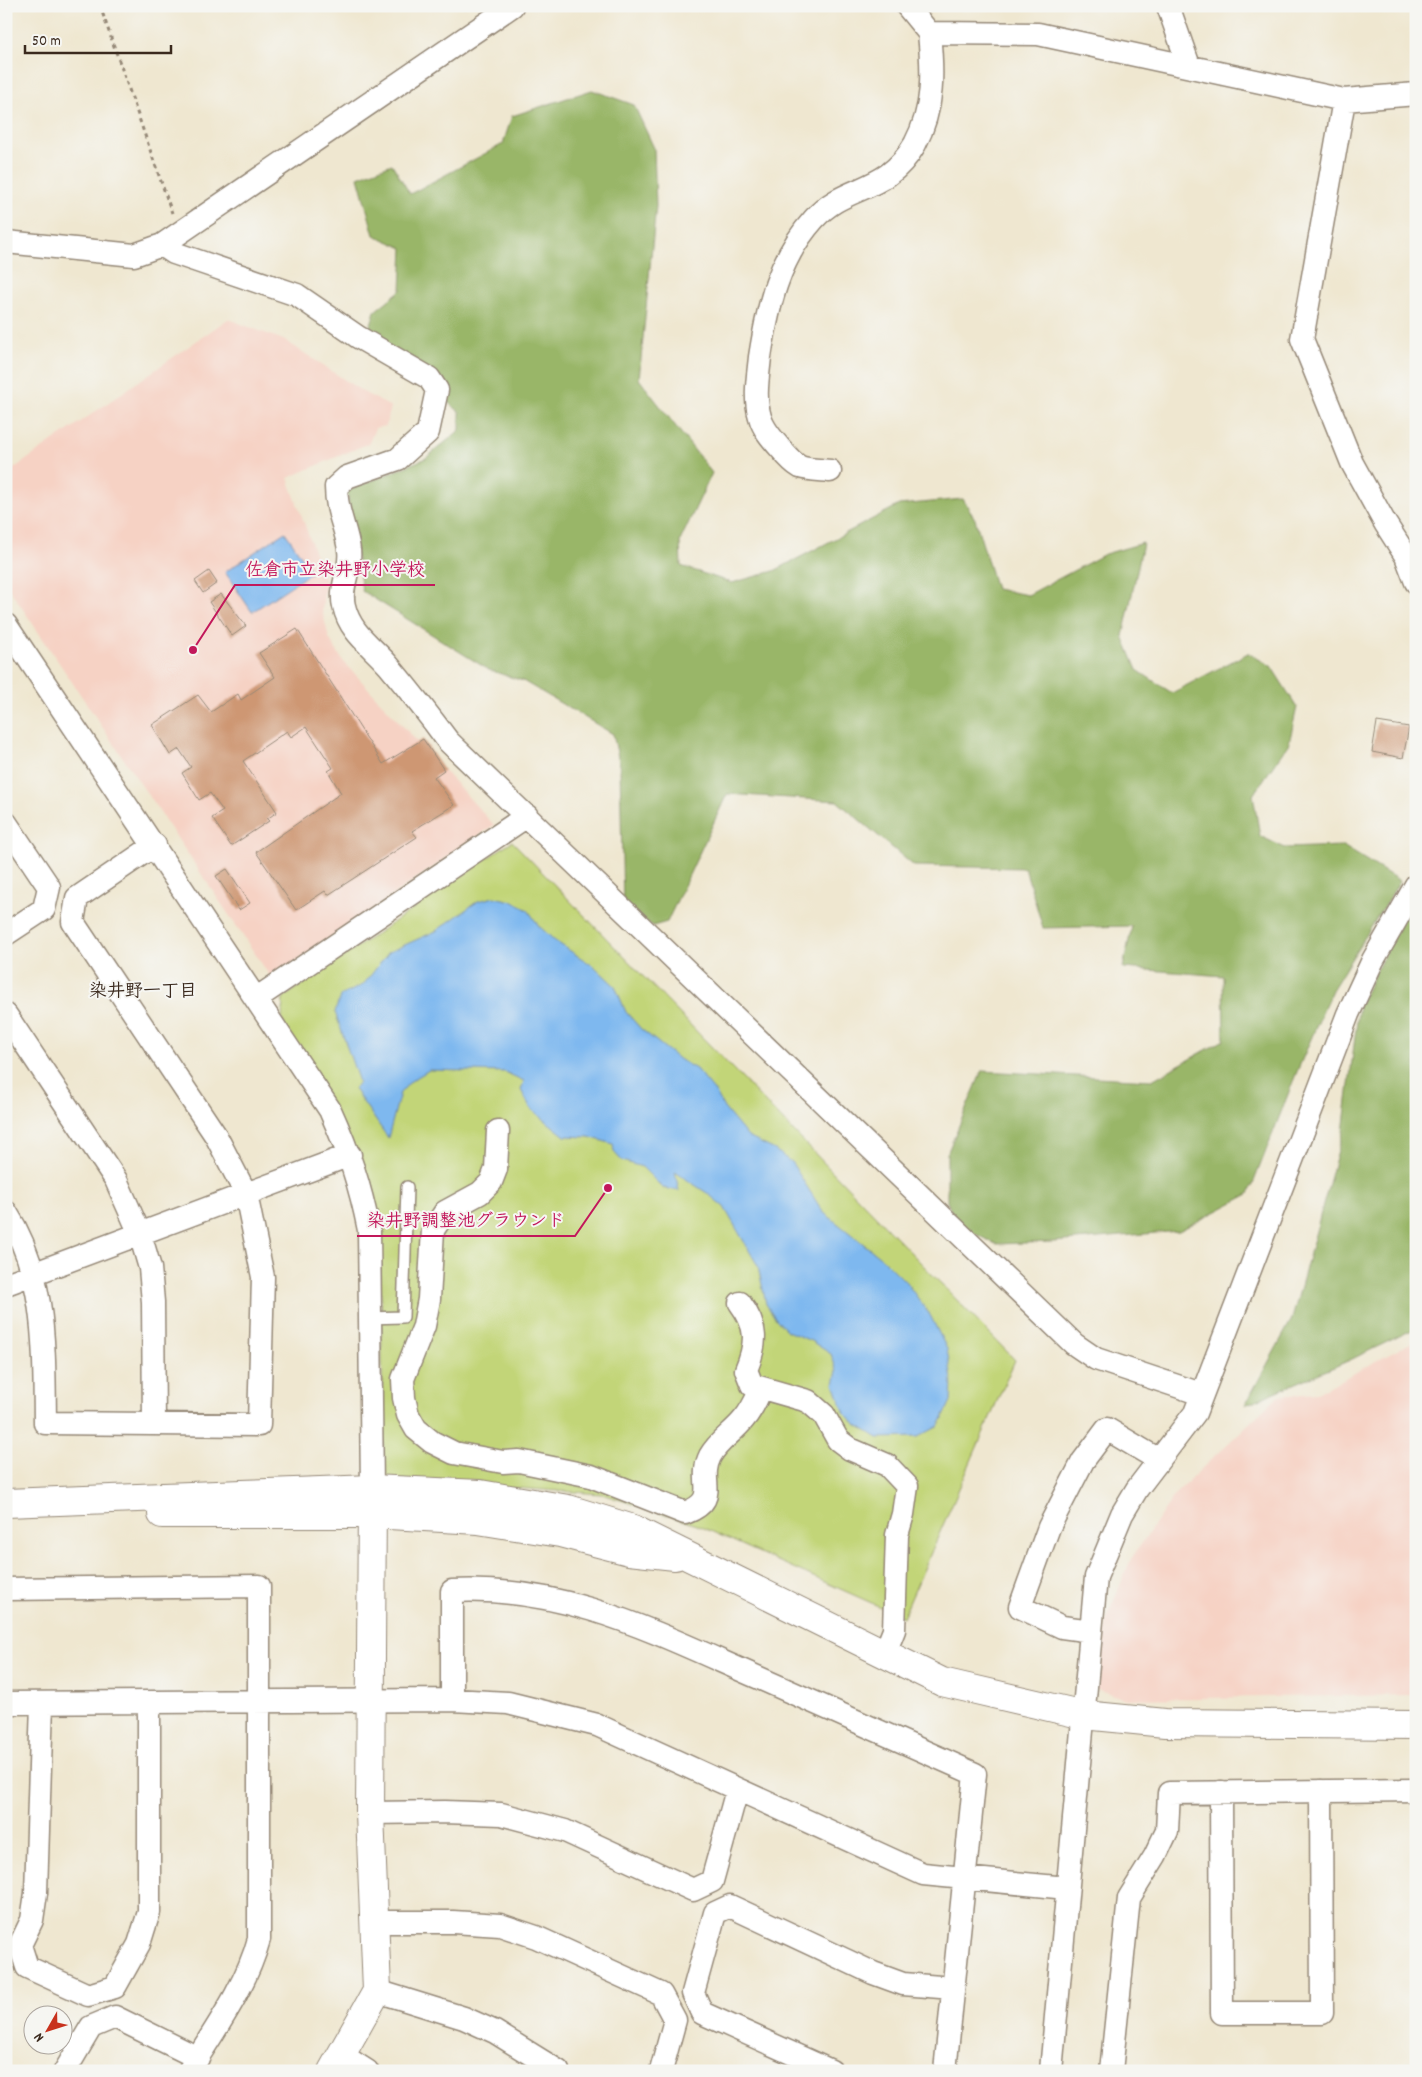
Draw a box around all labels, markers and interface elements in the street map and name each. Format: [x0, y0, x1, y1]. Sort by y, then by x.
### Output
scale bar [25, 22, 171, 54]
text: 50 m [32, 31, 61, 53]
callout: 佐倉市立染井野小学校 [235, 552, 435, 585]
text: 佐倉市立染井野小学校 [245, 559, 425, 584]
district label: 染井野一丁目 [89, 980, 197, 1005]
callout: 染井野調整池グラウンド [357, 1203, 575, 1236]
text: 染井野調整池グラウンド [367, 1210, 565, 1235]
north arrow [22, 2004, 72, 2054]
text: N [29, 2028, 49, 2046]

